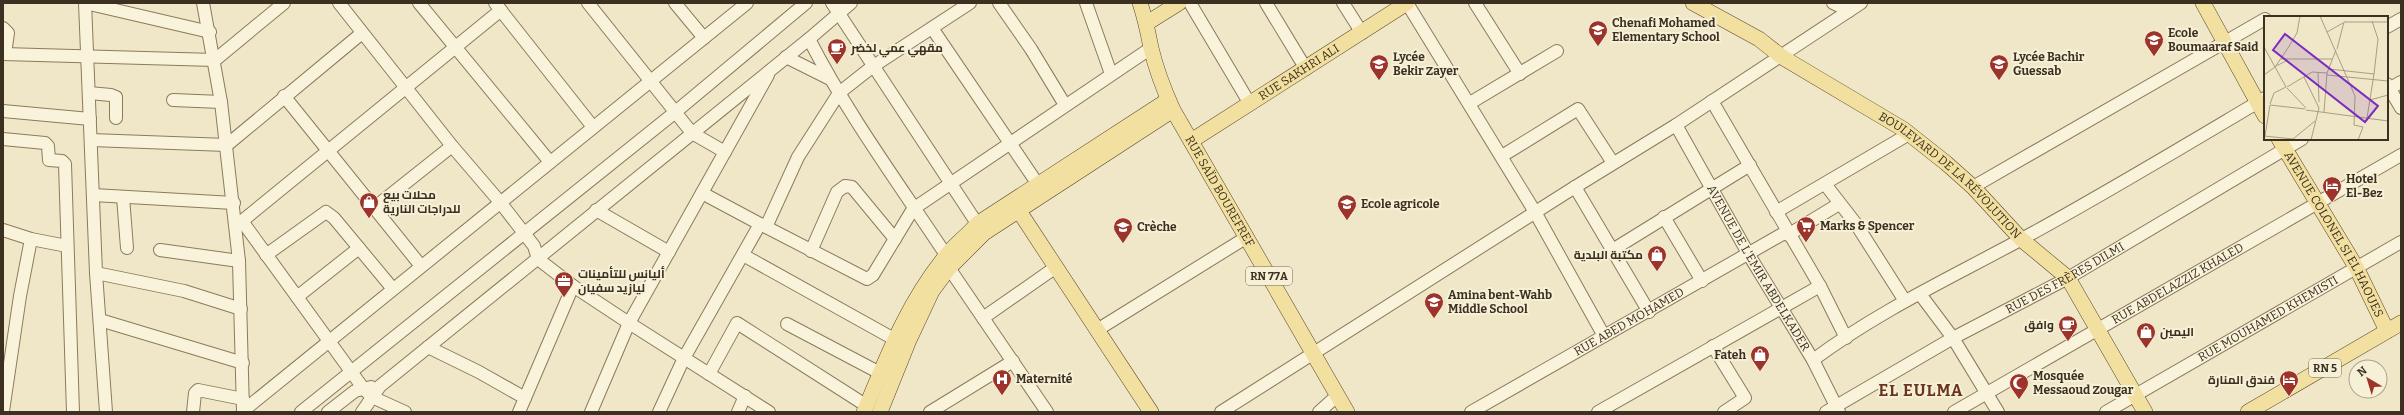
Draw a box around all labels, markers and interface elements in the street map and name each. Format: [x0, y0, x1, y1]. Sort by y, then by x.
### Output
place label: Chenafi Mohamed Elementary School [1612, 16, 1720, 44]
inset map [2264, 16, 2388, 140]
school or university icon: Chenafi Mohamed Elementary School [1587, 19, 1609, 47]
place label: Ecole Boumaaraf Said [2168, 26, 2259, 54]
school or university icon: Ecole Boumaaraf Said [2143, 29, 2165, 57]
cafe icon: مقهي عمي لخضر [826, 37, 848, 65]
place label: مقهي عمي لخضر [850, 41, 943, 58]
street label: RUE SAKHRI ALI [1256, 41, 1342, 103]
place label: Lycée Bekir Zayer [1393, 50, 1459, 78]
place label: Lycée Bachir Guessab [2013, 50, 2085, 78]
school or university icon: Lycée Bekir Zayer [1368, 53, 1390, 81]
school or university icon: Lycée Bachir Guessab [1988, 53, 2010, 81]
street label: BOULEVARD DE LA RÉVOLUTION [1876, 109, 2024, 242]
street label: RUE SAÏD BOUREFREF [1182, 133, 1257, 250]
street label: AVENUE COLONEL SI EL HAOUES [2281, 149, 2386, 320]
place label: Hotel El-Bez [2346, 172, 2383, 200]
hotel icon: Hotel El-Bez [2321, 175, 2343, 203]
street label: AVENUE DE L'EMIR ABDELKADER [1704, 182, 1813, 354]
place label: محلات بيع للدراجات النارية [383, 188, 461, 217]
shop icon: محلات بيع للدراجات النارية [358, 191, 380, 219]
school or university icon: Ecole agricole [1336, 193, 1358, 221]
place label: Ecole agricole [1361, 197, 1440, 211]
supermarket icon: Marks & Spencer [1795, 215, 1817, 243]
school or university icon: Crèche [1112, 216, 1134, 244]
place label: Marks & Spencer [1820, 219, 1915, 233]
place label: Crèche [1137, 220, 1177, 234]
street label: RUE DES FRÈRES DILMI [2003, 239, 2127, 316]
street label: RUE ABDELAZZIZ KHALED [2109, 240, 2246, 327]
shop icon: مكتبة البلدية [1646, 244, 1668, 272]
place label: مكتبة البلدية [1574, 248, 1643, 262]
place label: أليانس للتأمينات ليازيد سفيان [578, 266, 665, 296]
road number: RN 77A [1246, 267, 1292, 285]
office icon: أليانس للتأمينات ليازيد سفيان [553, 270, 575, 298]
street label: RUE MOUHAMED KHEMISTI [2196, 273, 2340, 364]
street label: RUE ABED MOHAMED [1572, 285, 1686, 359]
place label: Amina bent-Wahb Middle School [1448, 288, 1552, 316]
school or university icon: Amina bent-Wahb Middle School [1423, 291, 1445, 319]
cafe icon: وافق [2057, 314, 2079, 342]
place label: وافق [2024, 318, 2054, 333]
shop icon: اليمين [2135, 321, 2157, 349]
place label: اليمين [2160, 325, 2194, 340]
shop icon: Fateh [1749, 344, 1771, 372]
place label: Fateh [1714, 348, 1746, 362]
road number: RN 5 [2309, 359, 2341, 377]
north arrow [2348, 359, 2388, 399]
text: N [2355, 363, 2370, 379]
hospital icon: Maternité [991, 368, 1013, 396]
place label: Mosquée Messaoud Zougar [2033, 369, 2134, 397]
hotel icon: فندق المنارة [2278, 369, 2300, 397]
place label: Maternité [1016, 372, 1073, 386]
mosque icon: Mosquée Messaoud Zougar [2008, 372, 2030, 400]
place label: فندق المنارة [2208, 373, 2275, 388]
district label: EL EULMA [1878, 381, 1964, 400]

